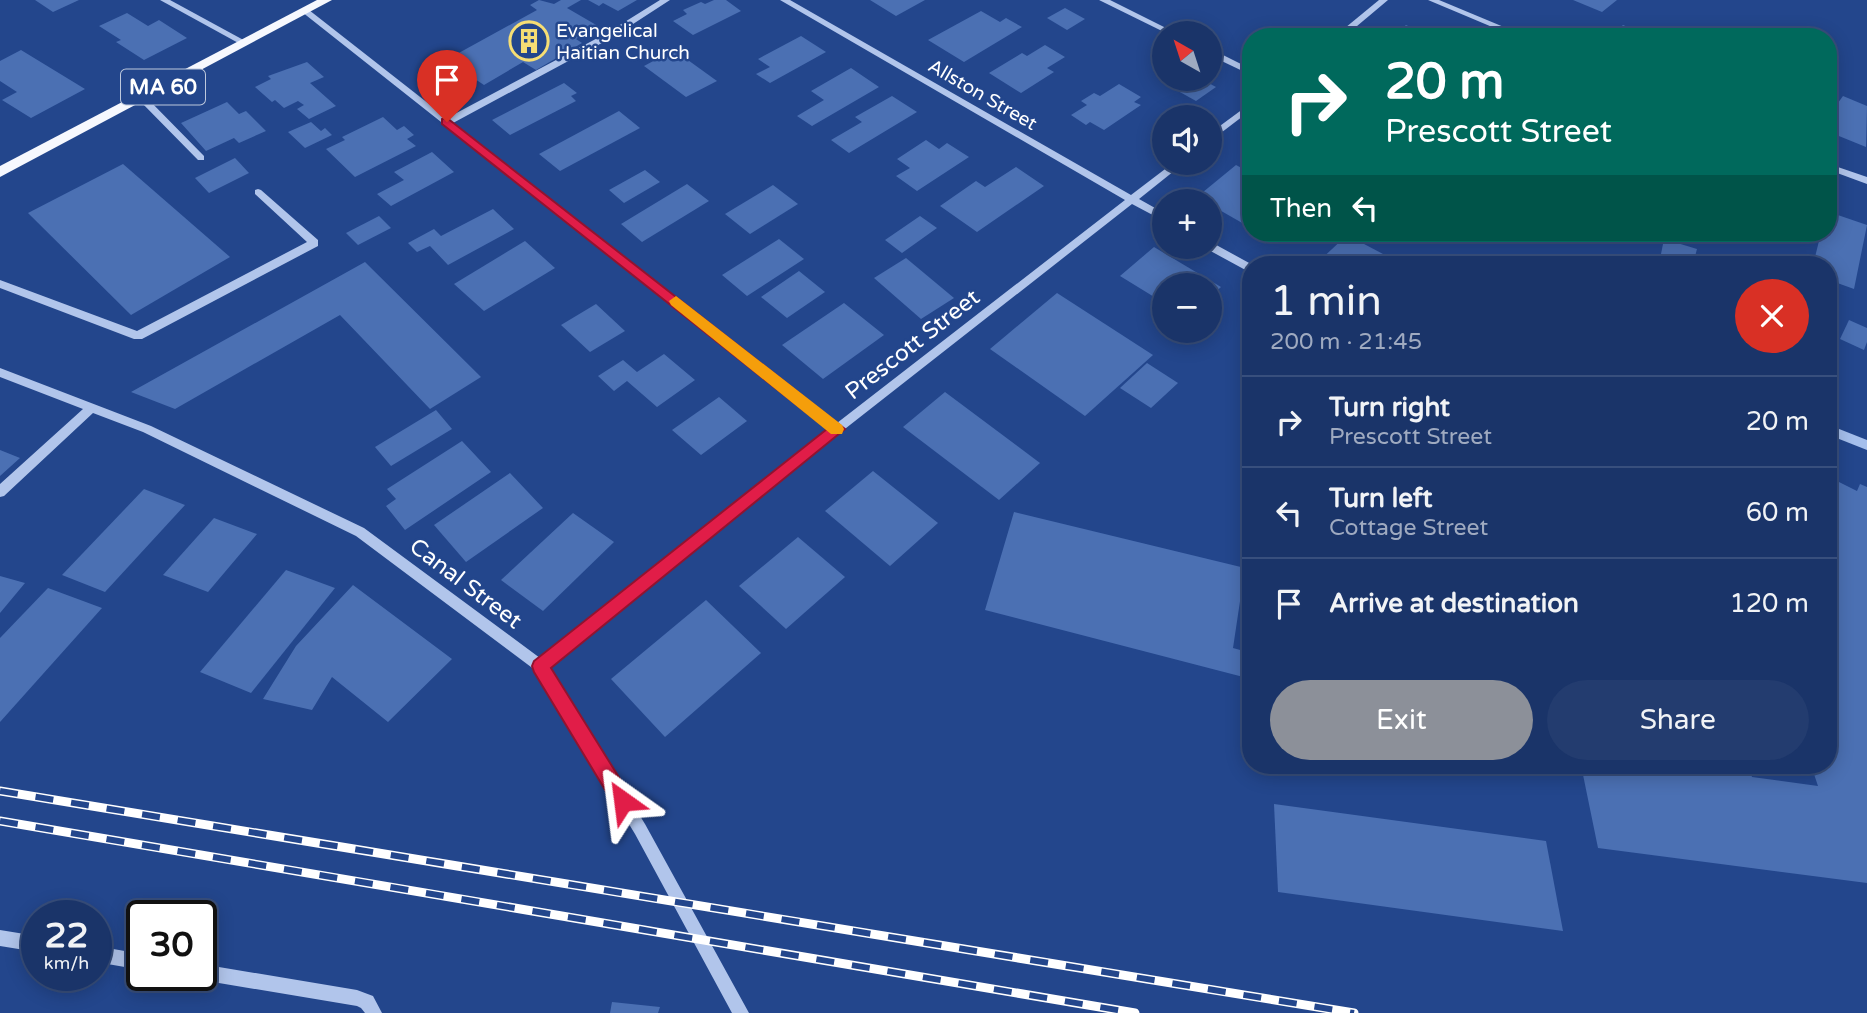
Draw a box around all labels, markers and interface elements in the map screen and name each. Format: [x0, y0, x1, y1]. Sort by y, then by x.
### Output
building icon: Evangelical Haitian Church [508, 20, 550, 62]
place label: Evangelical Haitian Church [556, 20, 690, 64]
north arrow [1152, 21, 1222, 91]
map controls [1152, 21, 1222, 343]
pin [417, 50, 477, 122]
text: 20 m [1385, 53, 1504, 112]
street label: Allston Street [924, 55, 1041, 135]
icon: right [1270, 56, 1361, 147]
icon: arrive [428, 61, 466, 99]
road number: MA 60 [121, 70, 205, 104]
button: sound [1152, 105, 1222, 175]
text: Prescott Street [1385, 113, 1612, 151]
button: + [1152, 189, 1222, 259]
icon: left [1346, 189, 1384, 227]
text: Then [1270, 193, 1332, 224]
button: − [1152, 273, 1222, 343]
text: 1 min [1270, 276, 1382, 327]
button: close [1735, 279, 1809, 353]
street label: Prescott Street [840, 283, 986, 406]
text: 200 m · 21:45 [1270, 328, 1422, 356]
text: Turn right [1329, 392, 1450, 423]
icon: right [1270, 403, 1308, 441]
text: 20 m [1746, 406, 1809, 437]
text: Prescott Street [1329, 423, 1492, 451]
text: Turn left [1329, 483, 1432, 514]
icon: left [1270, 494, 1308, 532]
text: 60 m [1746, 497, 1809, 528]
text: Cottage Street [1329, 514, 1488, 542]
street label: Canal Street [404, 533, 527, 635]
icon: arrive [1270, 585, 1308, 623]
text: Arrive at destination [1329, 588, 1579, 619]
text: 120 m [1729, 588, 1809, 619]
button: Exit [1270, 680, 1533, 760]
button: Share [1547, 680, 1809, 760]
position arrow [586, 764, 660, 838]
speed limit sign: 30 [126, 900, 217, 991]
text: 22 [45, 915, 88, 957]
text: km/h [44, 952, 89, 974]

